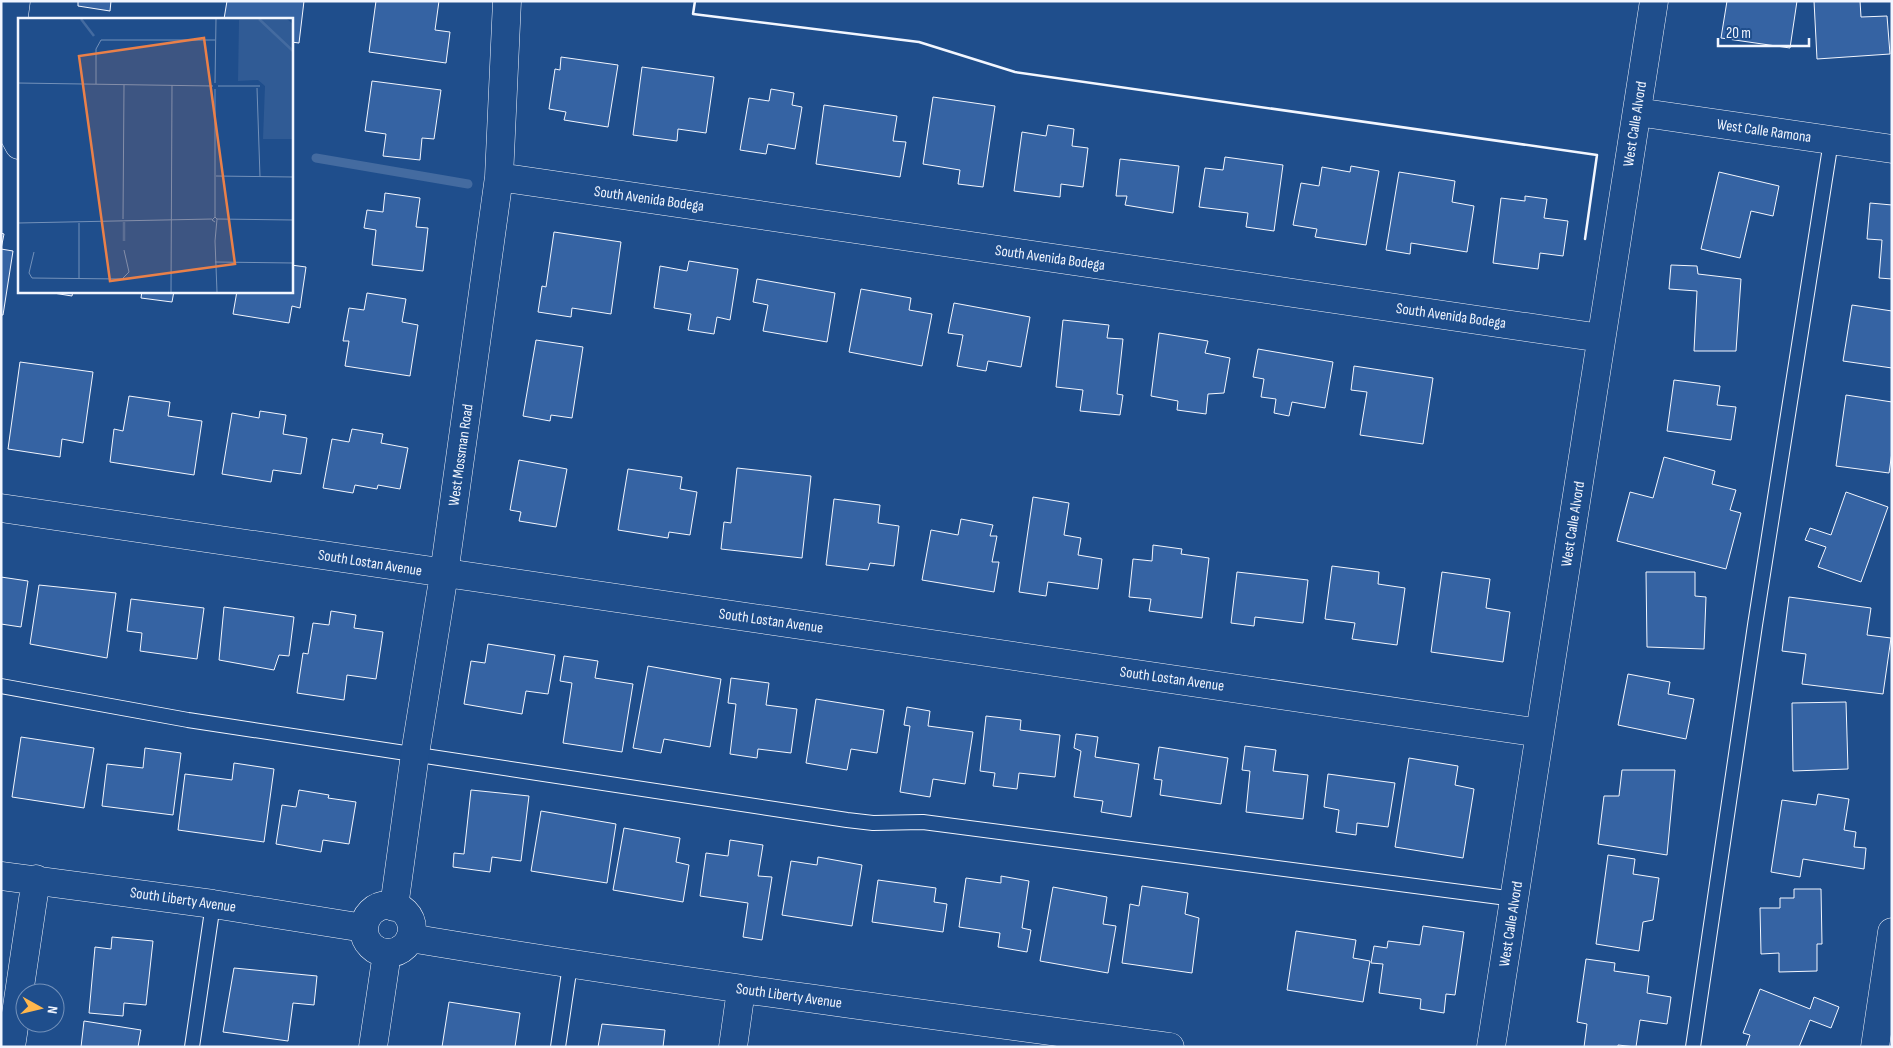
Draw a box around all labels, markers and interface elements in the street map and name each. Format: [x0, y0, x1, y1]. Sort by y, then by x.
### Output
scale bar [1718, 15, 1809, 47]
inset map [18, 18, 292, 292]
text: 20 m [1726, 24, 1751, 43]
street label: West Calle Alvord [1619, 80, 1651, 168]
street label: West Calle Ramona [1716, 115, 1813, 147]
street label: South Avenida Bodega [593, 182, 705, 216]
street label: South Avenida Bodega [994, 241, 1106, 275]
street label: South Avenida Bodega [1395, 299, 1507, 333]
street label: West Mossman Road [444, 403, 478, 507]
street label: West Calle Alvord [1557, 480, 1589, 568]
street label: South Lostan Avenue [317, 545, 423, 581]
street label: South Lostan Avenue [718, 604, 824, 638]
street label: South Lostan Avenue [1119, 662, 1225, 696]
street label: West Calle Alvord [1495, 880, 1527, 968]
street label: South Liberty Avenue [129, 883, 237, 917]
street label: South Liberty Avenue [735, 979, 843, 1013]
north arrow [15, 983, 65, 1033]
text: N [43, 1005, 61, 1015]

